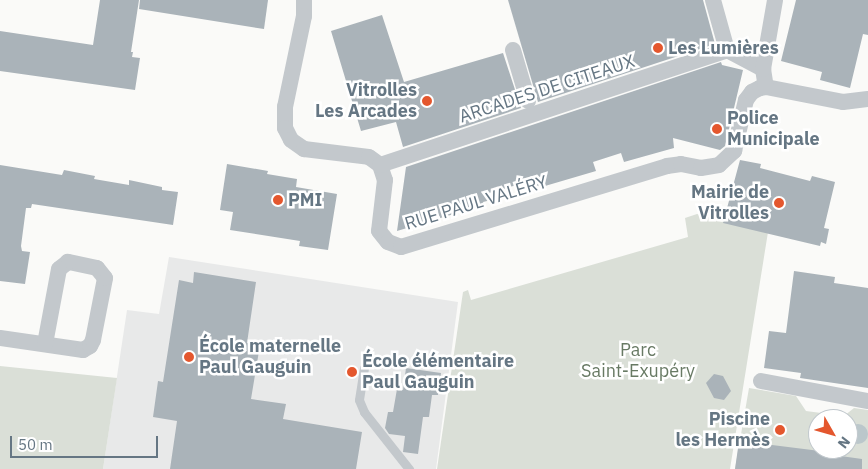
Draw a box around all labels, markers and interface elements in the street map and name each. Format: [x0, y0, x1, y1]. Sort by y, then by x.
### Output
place label: Les Lumières [668, 37, 779, 59]
marker: Les Lumières [652, 42, 664, 54]
street label: ARCADES DE CITEAUX [457, 50, 637, 128]
place label: Vitrolles Les Arcades [315, 80, 417, 122]
marker: Vitrolles Les Arcades [421, 95, 433, 107]
place label: Police Municipale [727, 108, 820, 150]
marker: Police Municipale [711, 123, 723, 135]
street label: RUE PAUL VALÉRY [402, 171, 550, 235]
place label: Mairie de Vitrolles [691, 182, 769, 224]
place label: PMI [288, 189, 322, 211]
marker: PMI [272, 194, 284, 206]
marker: Mairie de Vitrolles [773, 197, 785, 209]
place label: École maternelle Paul Gauguin [199, 336, 341, 378]
park label: Parc Saint-Exupéry [581, 340, 695, 382]
marker: École maternelle Paul Gauguin [183, 351, 195, 363]
place label: École élémentaire Paul Gauguin [362, 351, 514, 394]
marker: École élémentaire Paul Gauguin [346, 366, 358, 378]
place label: Piscine les Hermès [675, 409, 770, 452]
north arrow [808, 409, 858, 459]
marker: Piscine les Hermès [774, 424, 786, 436]
scale bar [12, 426, 160, 458]
text: N [834, 433, 854, 452]
text: 50 m [18, 435, 53, 454]

